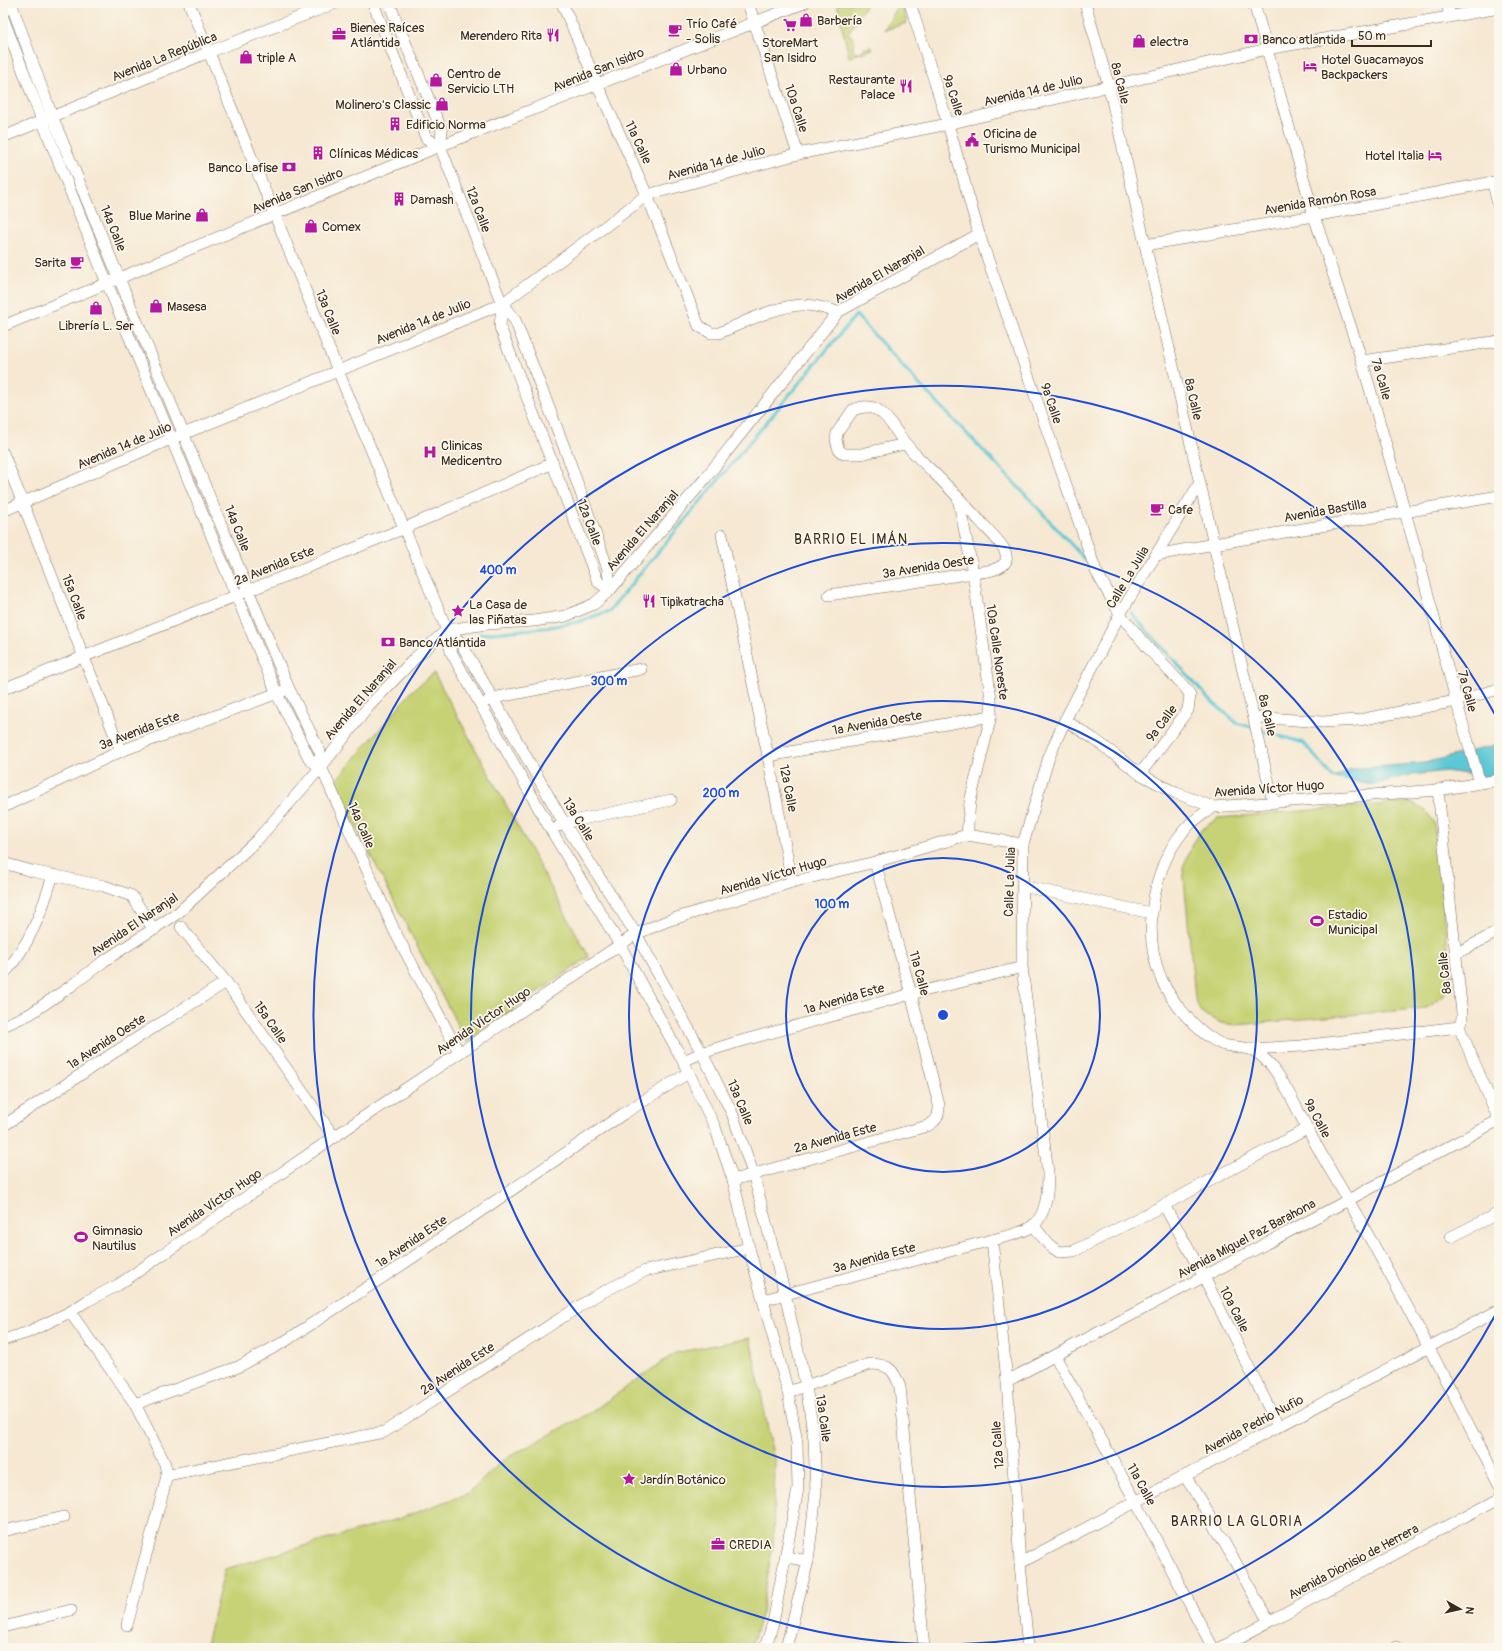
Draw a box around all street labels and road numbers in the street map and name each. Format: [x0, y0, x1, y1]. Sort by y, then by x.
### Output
street label: Avenida La República [109, 29, 219, 85]
street label: Avenida San Isidro [550, 44, 647, 96]
street label: 8a Calle [1107, 61, 1133, 106]
street label: Avenida 14 de Julio [982, 72, 1084, 110]
street label: 9a Calle [939, 73, 967, 118]
street label: 10a Calle [781, 82, 811, 135]
street label: 11a Calle [621, 118, 655, 167]
street label: Avenida 14 de Julio [665, 142, 767, 184]
street label: Avenida San Isidro [249, 165, 345, 217]
street label: Avenida Ramón Rosa [1263, 183, 1377, 219]
street label: 12a Calle [462, 184, 494, 235]
street label: 14a Calle [97, 203, 130, 254]
street label: Avenida El Naranjal [831, 242, 928, 307]
street label: 13a Calle [312, 287, 345, 338]
street label: Avenida 14 de Julio [374, 296, 473, 348]
street label: 7a Calle [1368, 357, 1395, 402]
street label: 8a Calle [1180, 377, 1206, 422]
street label: 9a Calle [1037, 381, 1066, 426]
street label: Avenida 14 de Julio [75, 419, 174, 473]
street label: Avenida El Naranjal [603, 487, 682, 574]
street label: Avenida Bastilla [1283, 496, 1368, 526]
street label: 12a Calle [573, 497, 605, 548]
street label: 14a Calle [221, 503, 254, 554]
street label: 2a Avenida Este [232, 542, 317, 589]
street label: Calle La Julia [1103, 543, 1153, 612]
street label: 3a Avenida Oeste [881, 552, 976, 582]
street label: 15a Calle [58, 572, 90, 623]
street label: 10a Calle Noreste [982, 603, 1012, 702]
street label: Avenida El Naranjal [321, 656, 400, 743]
street label: 7a Calle [1454, 669, 1480, 714]
street label: 8a Calle [1254, 693, 1280, 738]
street label: 9a Calle [1143, 701, 1181, 745]
street label: 1a Avenida Oeste [831, 707, 924, 739]
street label: 3a Avenida Este [97, 708, 182, 754]
street label: 12a Calle [776, 763, 801, 814]
street label: Avenida Víctor Hugo [1213, 777, 1325, 801]
street label: 13a Calle [559, 795, 598, 845]
street label: 14a Calle [344, 800, 378, 851]
street label: Calle La Julia [1001, 847, 1019, 917]
street label: Avenida Víctor Hugo [718, 853, 829, 899]
street label: Avenida El Naranjal [88, 890, 181, 960]
street label: 11a Calle [905, 949, 933, 998]
street label: 8a Calle [1435, 951, 1455, 995]
street label: 1a Avenida Este [802, 980, 887, 1018]
street label: Avenida Víctor Hugo [433, 983, 534, 1058]
street label: 15a Calle [250, 998, 291, 1047]
street label: 1a Avenida Oeste [64, 1010, 149, 1073]
street label: 13a Calle [723, 1077, 757, 1128]
street label: 9a Calle [1300, 1096, 1334, 1141]
street label: 2a Avenida Este [792, 1119, 879, 1157]
street label: Avenida Víctor Hugo [164, 1165, 265, 1240]
street label: Avenida Miguel Paz Barahona [1175, 1196, 1318, 1282]
street label: 1a Avenida Este [373, 1212, 451, 1272]
street label: 3a Avenida Este [831, 1239, 918, 1277]
street label: 10a Calle [1216, 1284, 1253, 1336]
street label: 2a Avenida Este [418, 1339, 498, 1399]
street label: Avenida Pedrio Nufio [1201, 1392, 1306, 1458]
street label: 13a Calle [812, 1393, 834, 1444]
street label: 12a Calle [988, 1420, 1008, 1469]
street label: 11a Calle [1123, 1461, 1159, 1509]
street label: Avenida Dionisio de Herrera [1285, 1521, 1421, 1603]

